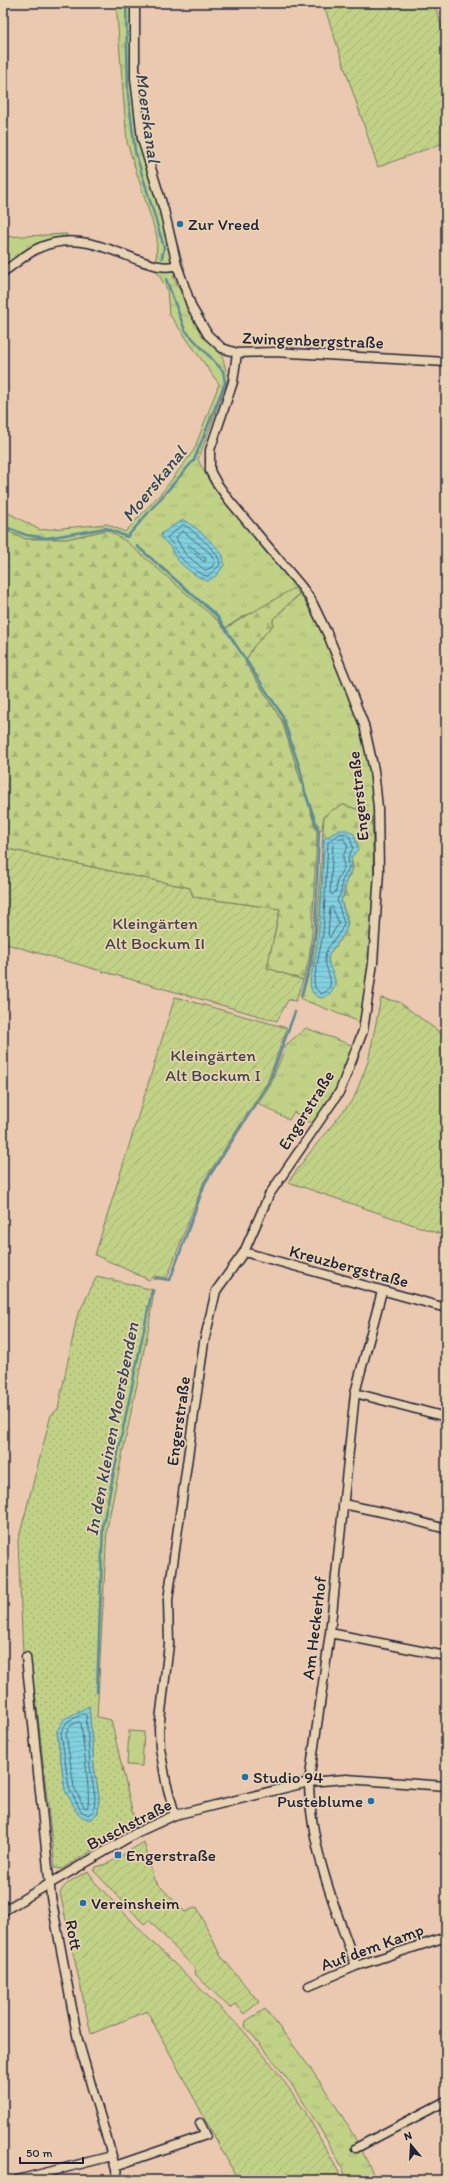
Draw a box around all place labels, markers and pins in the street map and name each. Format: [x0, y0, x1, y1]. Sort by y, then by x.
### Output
place label: Zur Vreed [188, 214, 260, 234]
marker: Zur Vreed [175, 219, 185, 229]
place label: Studio 94 [253, 1767, 323, 1787]
marker: Studio 94 [240, 1772, 250, 1782]
place label: Pusteblume [277, 1791, 363, 1811]
marker: Pusteblume [366, 1796, 376, 1806]
place label: Engerstraße [126, 1845, 216, 1865]
marker: Engerstraße [113, 1850, 123, 1860]
place label: Vereinsheim [91, 1893, 180, 1913]
marker: Vereinsheim [78, 1898, 88, 1908]

